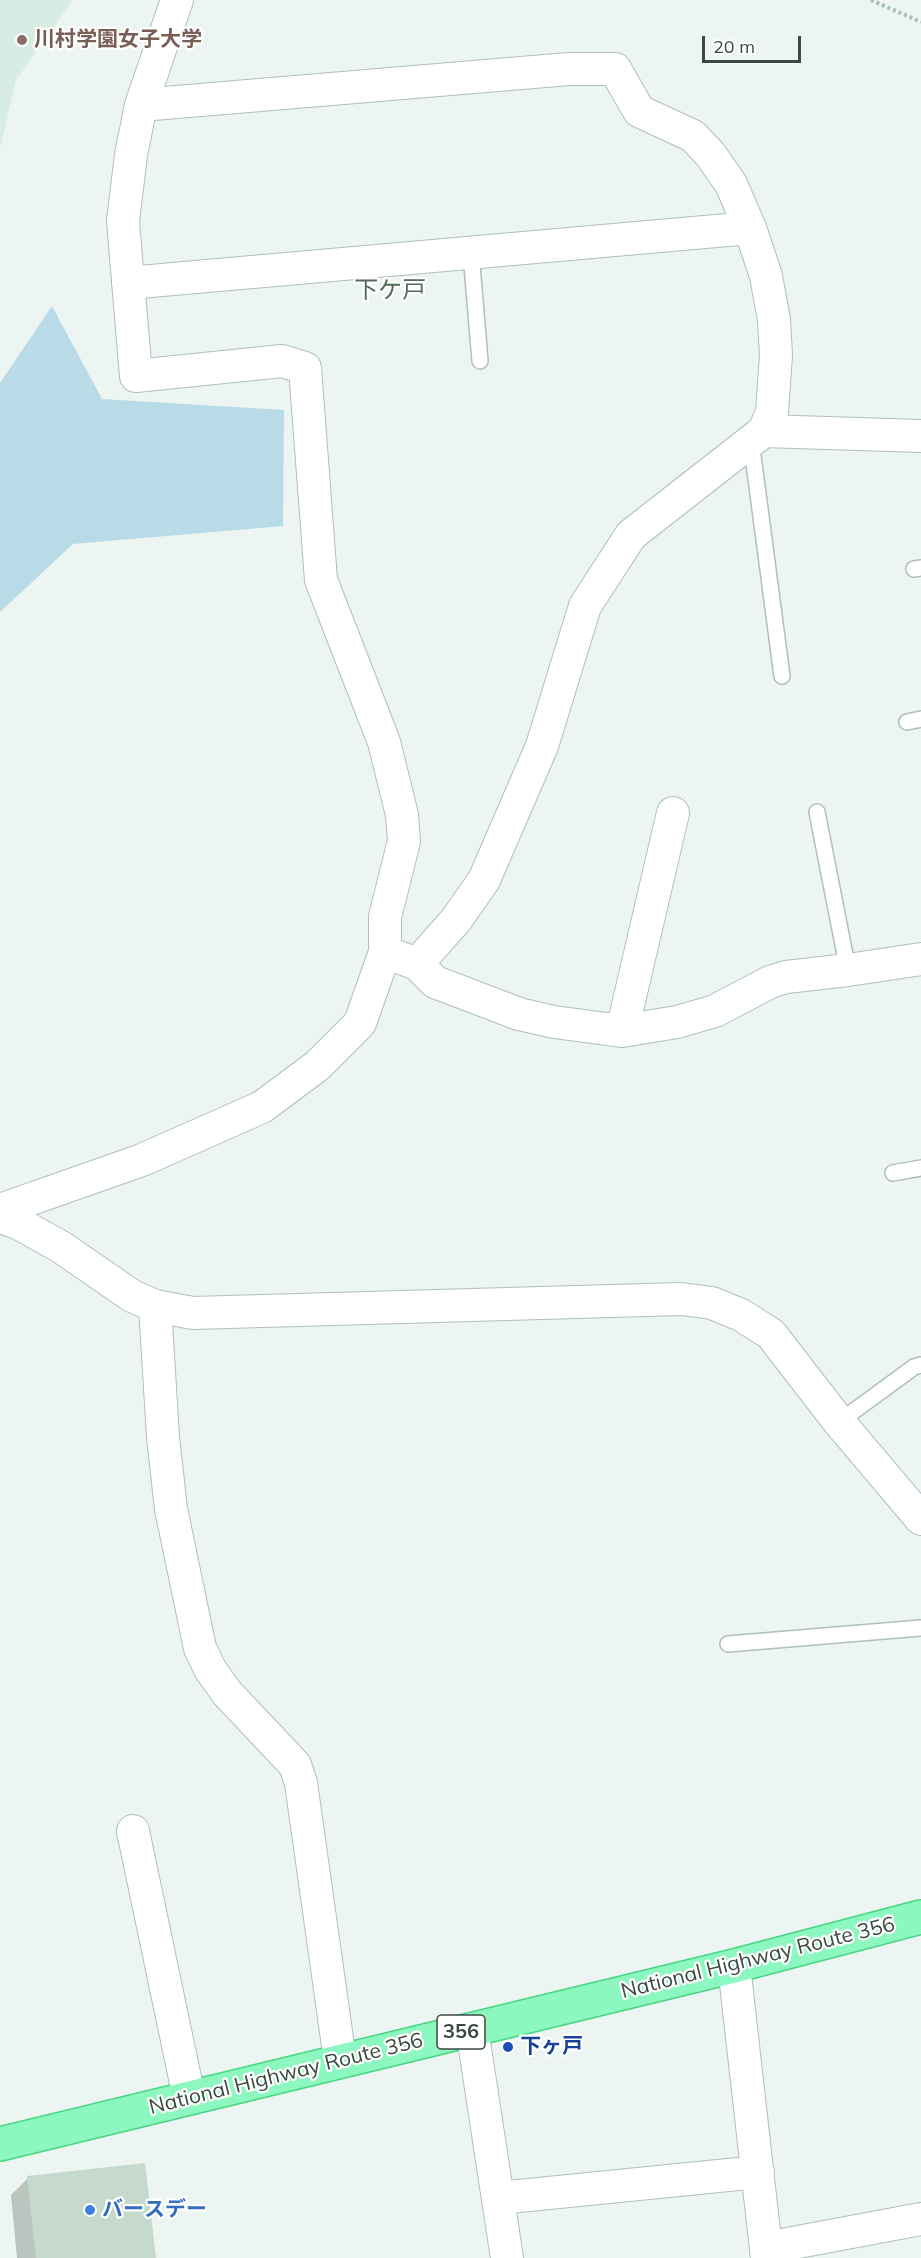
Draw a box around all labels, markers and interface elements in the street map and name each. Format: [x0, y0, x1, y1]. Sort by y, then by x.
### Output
scale bar [705, 24, 804, 62]
place label: 川村学園女子大学 [34, 27, 202, 53]
marker: 川村学園女子大学 [15, 33, 29, 47]
text: 20 m [713, 35, 755, 58]
district label: 下ケ戸 [354, 277, 426, 305]
street label: National Highway Route 356 [618, 1912, 898, 2004]
road number: 356 [437, 2015, 485, 2049]
street label: National Highway Route 356 [146, 2028, 426, 2120]
place label: 下ヶ戸 [520, 2034, 583, 2060]
marker: 下ヶ戸 [501, 2040, 515, 2054]
place label: バースデー [102, 2197, 207, 2223]
marker: バースデー [83, 2203, 97, 2217]

